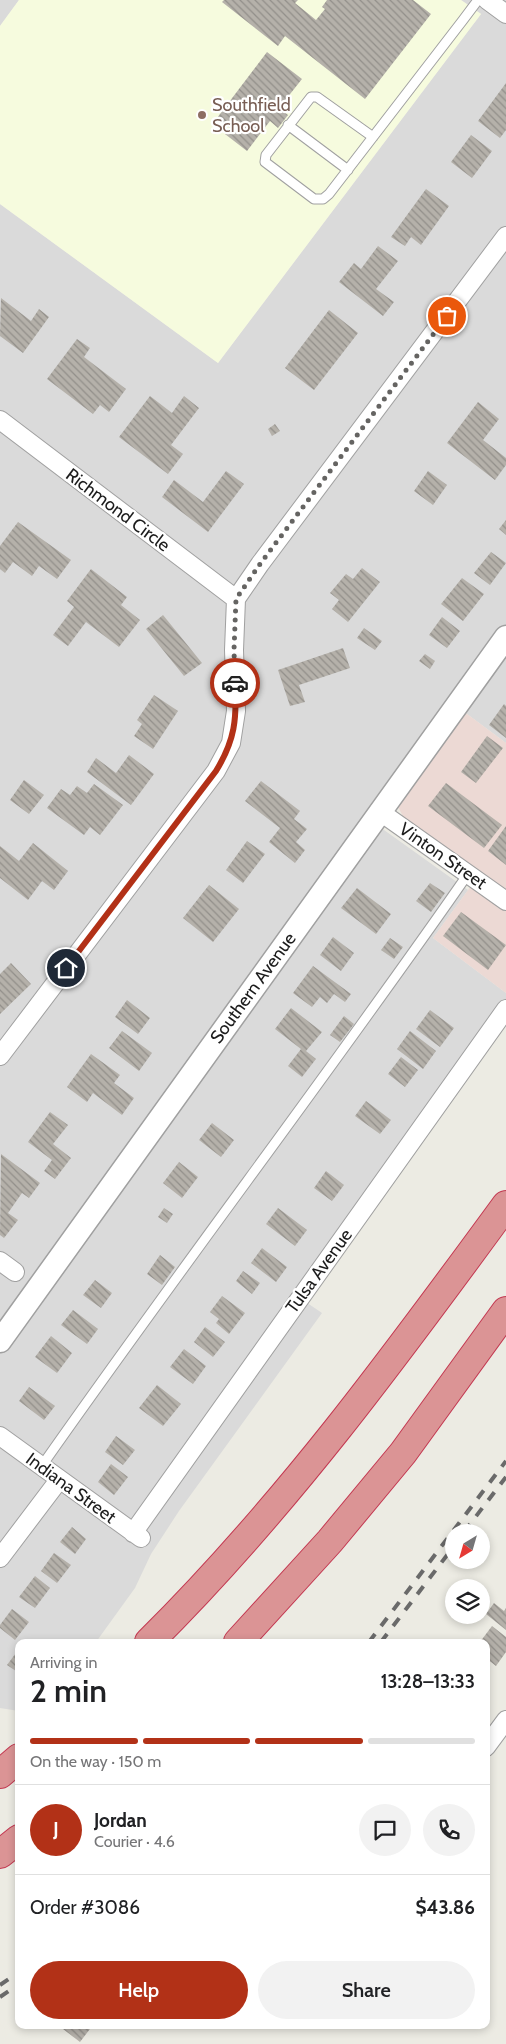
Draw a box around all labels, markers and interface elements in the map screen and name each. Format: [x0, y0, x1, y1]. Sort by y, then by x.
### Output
place label: Southfield School [212, 94, 291, 137]
marker: Southfield School [196, 109, 208, 121]
pin [426, 295, 468, 337]
icon: bag [433, 302, 461, 330]
street label: Richmond Circle [62, 464, 174, 556]
courier [210, 658, 260, 708]
icon: car [221, 669, 249, 697]
street label: Vinton Street [395, 818, 491, 894]
street label: Southern Avenue [205, 928, 301, 1048]
pin [45, 947, 87, 989]
icon: home [52, 954, 80, 982]
street label: Tulsa Avenue [281, 1225, 357, 1317]
street label: Indiana Street [22, 1448, 120, 1528]
north arrow [445, 1524, 490, 1569]
map controls [445, 1524, 490, 1624]
button: layers [445, 1579, 490, 1624]
text: Arriving in [30, 1653, 97, 1672]
text: 13:28–13:33 [381, 1670, 475, 1693]
text: 2 min [30, 1671, 107, 1710]
text: On the way · 150 m [30, 1752, 161, 1771]
button: chat [359, 1804, 411, 1856]
button: phone [423, 1804, 475, 1856]
text: Jordan [94, 1809, 147, 1832]
text: J [53, 1818, 59, 1841]
text: Courier · 4.6 [94, 1832, 175, 1851]
text: Order #3086 [30, 1896, 140, 1919]
text: $43.86 [416, 1896, 475, 1919]
button: Help [30, 1961, 248, 2019]
button: Share [258, 1961, 475, 2019]

